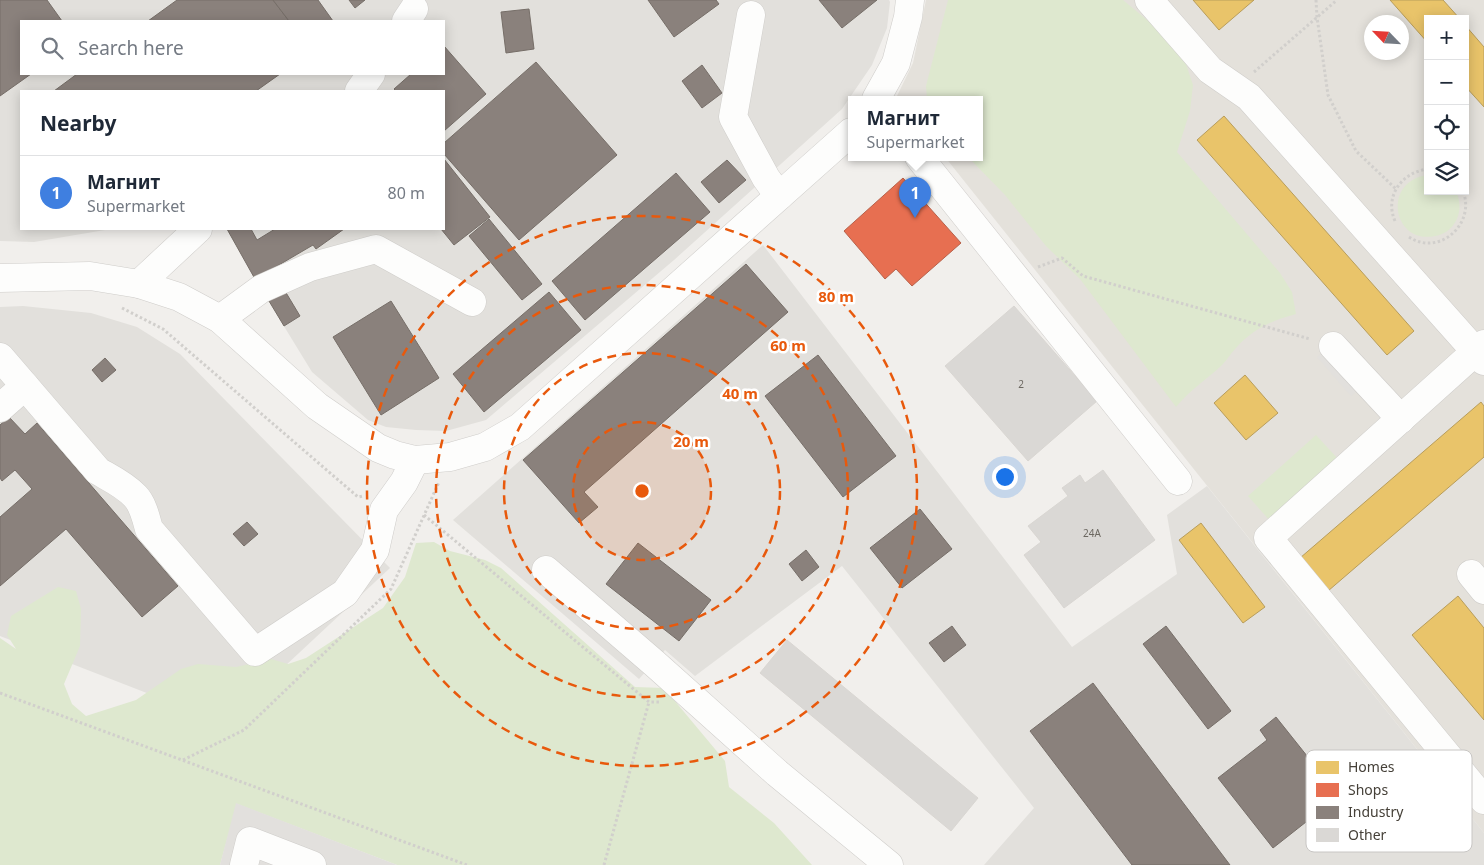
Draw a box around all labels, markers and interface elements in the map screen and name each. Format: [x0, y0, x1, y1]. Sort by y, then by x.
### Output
north arrow [1364, 15, 1409, 60]
map controls [1424, 15, 1469, 195]
button: + [1424, 15, 1469, 60]
search box [20, 20, 445, 75]
icon: search [38, 34, 66, 62]
text: Search here [78, 35, 184, 61]
button: − [1424, 60, 1469, 105]
popup [848, 96, 983, 161]
text: Магнит [866, 105, 940, 131]
button: locate [1424, 105, 1469, 150]
text: Nearby [40, 109, 116, 137]
text: Supermarket [866, 131, 965, 153]
button: layers [1424, 150, 1469, 195]
text: Магнит [87, 169, 160, 195]
pin: 1 [899, 177, 931, 218]
text: 1 [51, 182, 61, 204]
text: 80 m [388, 182, 425, 204]
text: Supermarket [87, 195, 185, 217]
text: 80 m [818, 286, 854, 306]
text: 60 m [770, 335, 806, 355]
house number: 2 [1018, 377, 1024, 391]
text: 40 m [722, 383, 758, 403]
text: 20 m [673, 431, 709, 451]
your location [992, 464, 1018, 490]
centre of rings [633, 482, 651, 500]
house number: 24А [1083, 526, 1102, 540]
legend [1306, 750, 1472, 852]
text: Homes [1348, 757, 1395, 776]
text: Shops [1348, 780, 1388, 799]
text: Industry [1348, 802, 1404, 821]
text: Other [1348, 825, 1387, 844]

